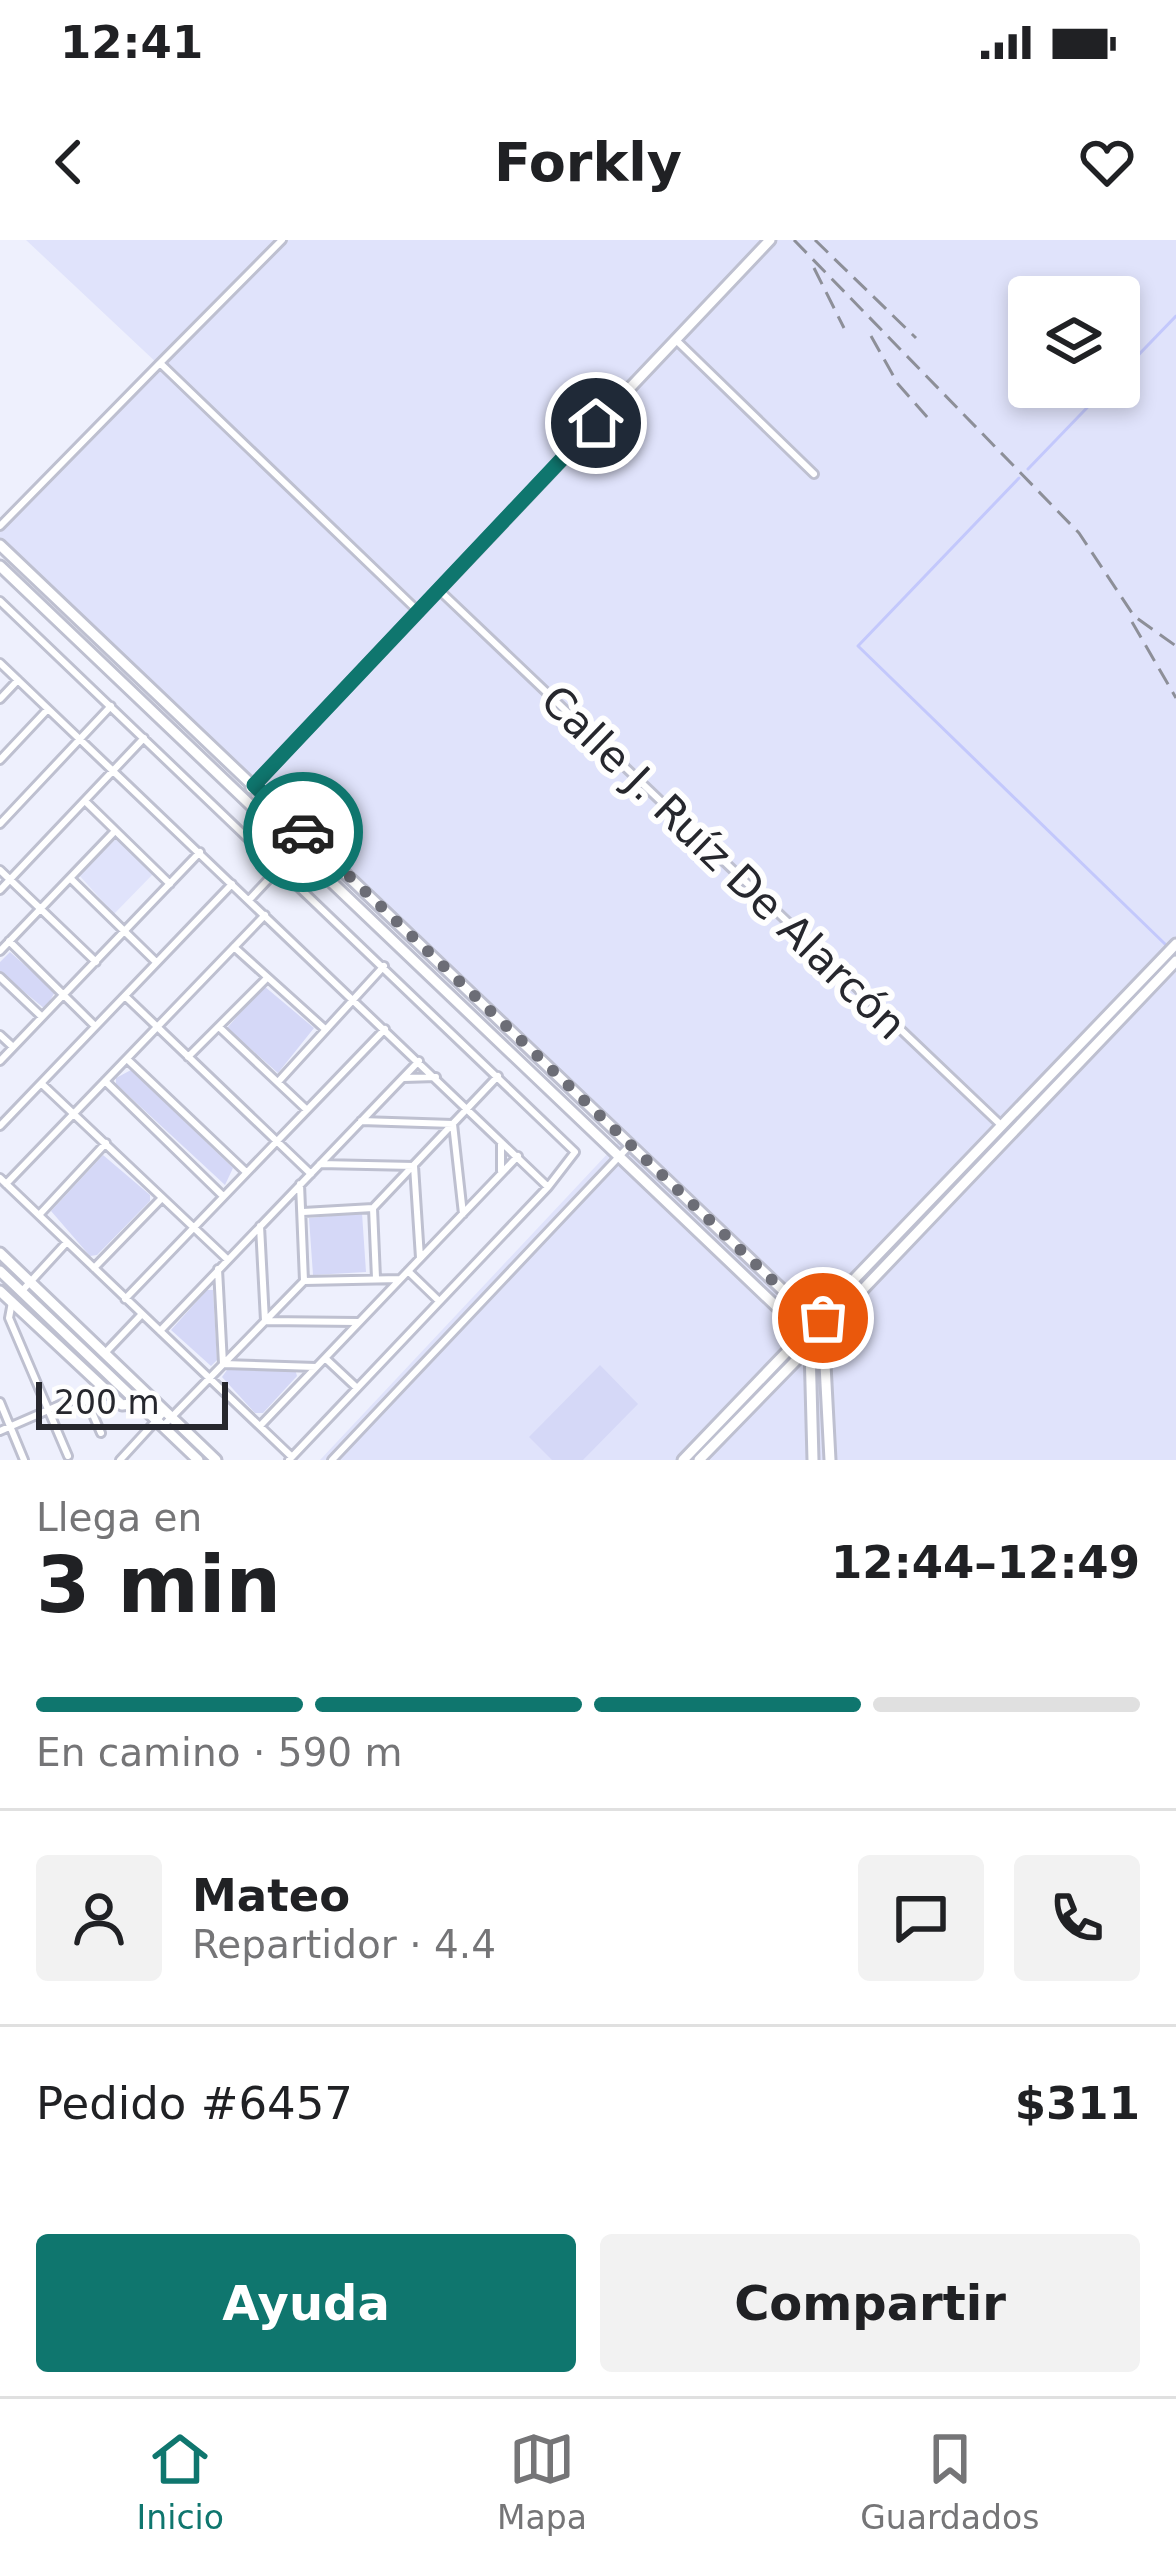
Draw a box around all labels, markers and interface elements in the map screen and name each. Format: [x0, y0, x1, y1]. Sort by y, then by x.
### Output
text: 12:41 [60, 16, 203, 69]
icon: back [36, 129, 102, 195]
icon: heart [1074, 129, 1140, 195]
text: Forkly [494, 131, 682, 194]
map controls [1008, 276, 1140, 408]
button: layers [1008, 276, 1140, 408]
pin [545, 372, 647, 474]
icon: home [563, 390, 629, 456]
street label: Calle J. Ruíz De Alarcón [531, 676, 916, 1049]
courier [243, 772, 363, 892]
icon: car [270, 799, 336, 865]
pin [772, 1267, 874, 1369]
icon: bag [790, 1285, 856, 1351]
scale bar [36, 1376, 228, 1429]
text: 200 m [54, 1383, 160, 1422]
text: Llega en [36, 1495, 202, 1540]
text: 12:44–12:49 [831, 1536, 1140, 1589]
text: 3 min [36, 1540, 281, 1630]
text: En camino · 590 m [36, 1730, 403, 1775]
button: person [36, 1855, 162, 1981]
button: chat [858, 1855, 984, 1981]
button: phone [1014, 1855, 1140, 1981]
text: Mateo [192, 1869, 350, 1922]
text: Repartidor · 4.4 [192, 1922, 496, 1967]
text: Pedido #6457 [36, 2077, 353, 2130]
text: $311 [1015, 2077, 1140, 2130]
button: Ayuda [36, 2234, 576, 2372]
button: Compartir [600, 2234, 1140, 2372]
tab: Inicio [137, 2426, 224, 2537]
tab: Mapa [497, 2426, 587, 2537]
tab: Guardados [860, 2426, 1039, 2537]

